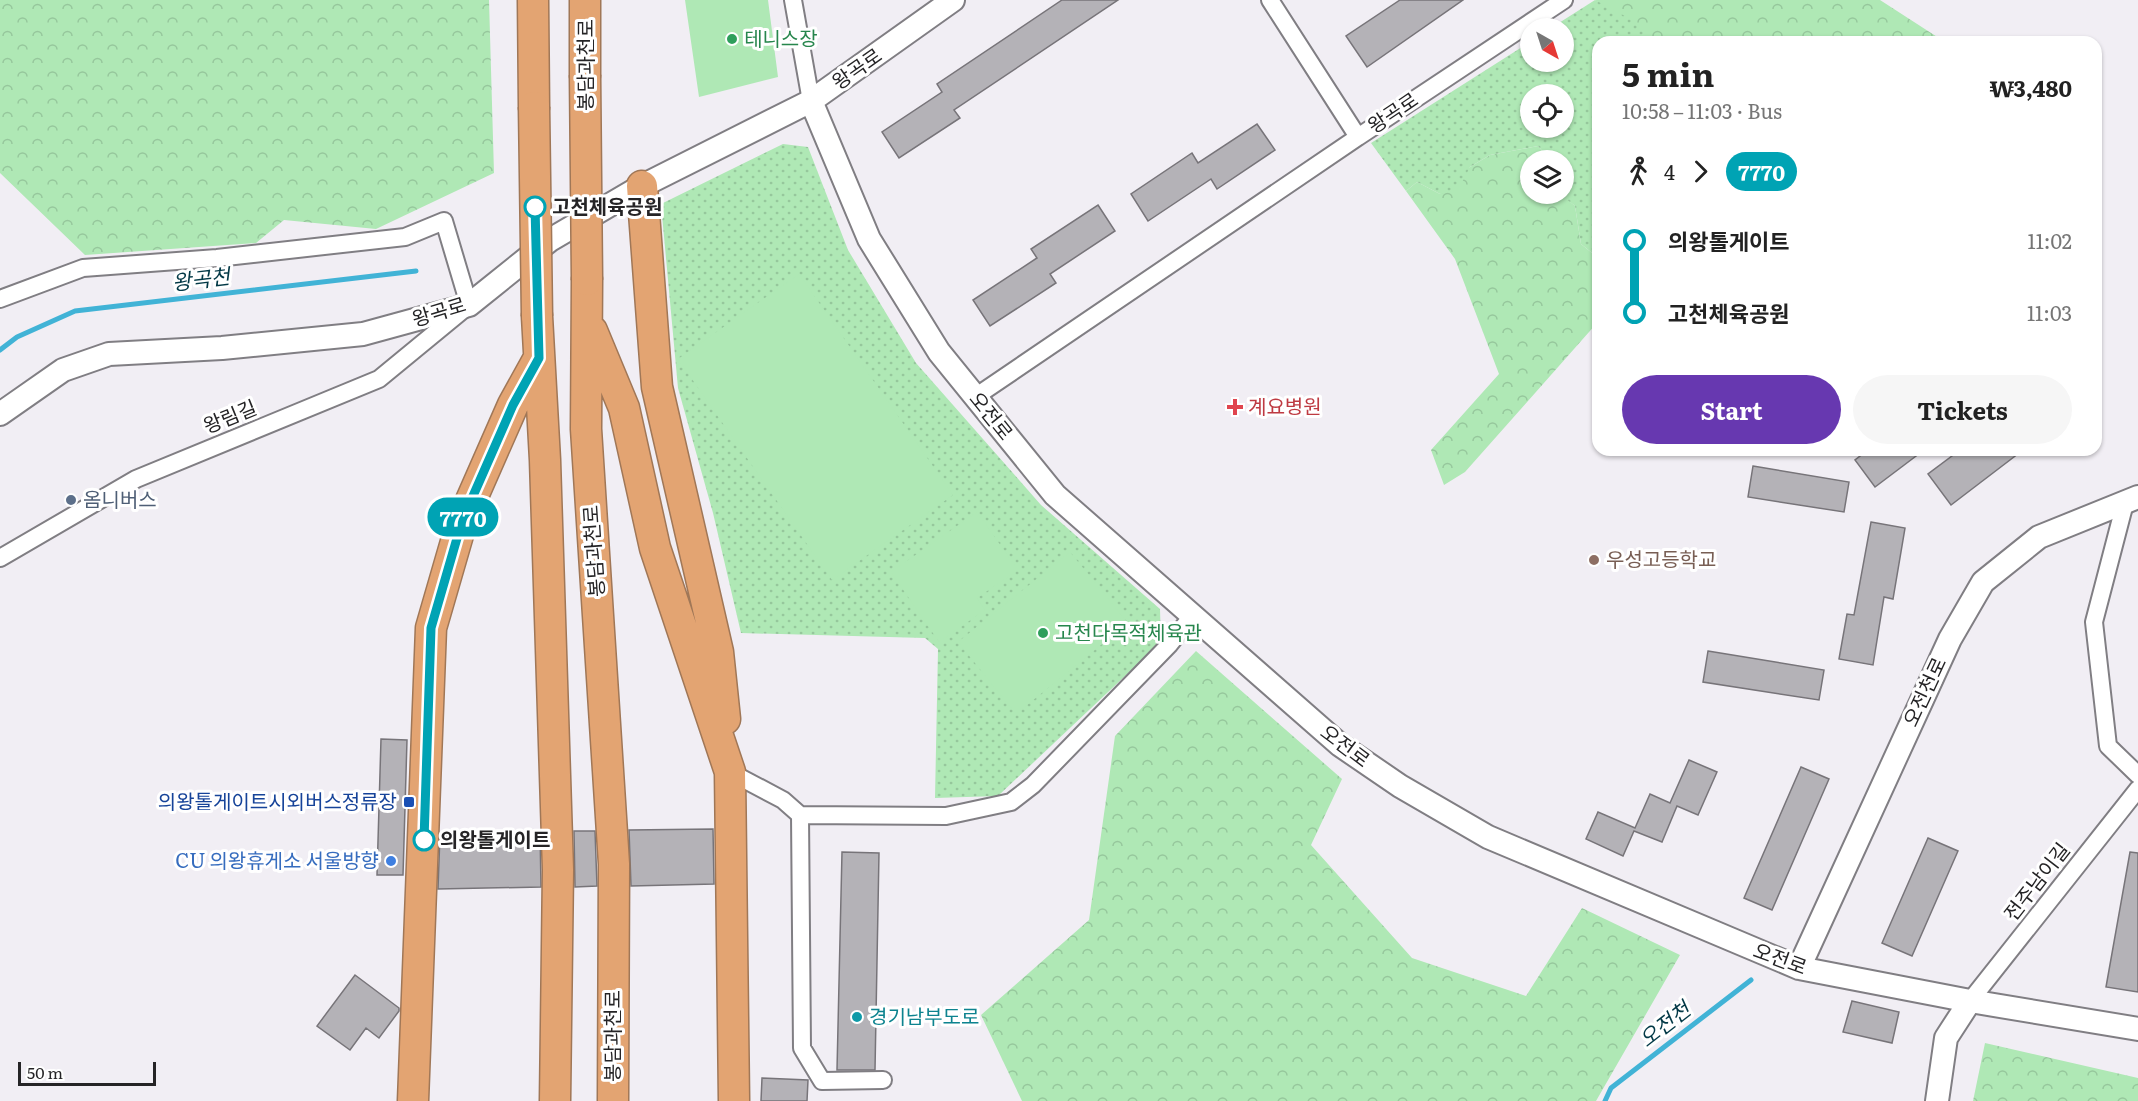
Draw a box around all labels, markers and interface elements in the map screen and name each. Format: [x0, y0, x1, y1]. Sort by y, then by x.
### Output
north arrow [1520, 18, 1574, 72]
map controls [1520, 18, 1574, 204]
street label: 봉담과천로 [569, 19, 599, 111]
place label: 테니스장 [744, 22, 818, 52]
marker: 테니스장 [725, 32, 739, 46]
street label: 왕곡로 [825, 39, 887, 95]
text: 5 min [1622, 48, 1714, 97]
text: ₩3,480 [1989, 71, 2072, 104]
street label: 왕곡로 [1361, 83, 1423, 139]
button: locate [1520, 84, 1574, 138]
text: 10:58 – 11:03 · Bus [1622, 95, 1782, 125]
button: layers [1520, 150, 1574, 204]
icon: walk [1622, 155, 1655, 188]
icon: forward [1684, 155, 1717, 188]
text: 4 [1664, 156, 1675, 186]
text: 7770 [1738, 156, 1785, 187]
place label: 고천체육공원 [552, 190, 662, 220]
marker: 고천체육공원 [524, 196, 546, 218]
text: 의왕톨게이트 [1668, 224, 1789, 257]
text: 11:02 [2028, 225, 2072, 255]
water label: 왕곡천 [170, 258, 234, 296]
street label: 왕곡로 [408, 288, 469, 333]
text: 고천체육공원 [1668, 296, 1789, 329]
text: 11:03 [2027, 297, 2072, 327]
button: Start [1622, 375, 1841, 444]
button: Tickets [1853, 375, 2072, 444]
street label: 오전로 [964, 384, 1022, 446]
place label: 계요병원 [1248, 390, 1322, 420]
street label: 왕림길 [198, 391, 260, 439]
marker: 계요병원 [1226, 398, 1244, 416]
place label: 옴니버스 [83, 483, 157, 513]
marker: 옴니버스 [64, 493, 78, 507]
line badge: 7770 [421, 498, 505, 536]
text: 7770 [439, 502, 487, 533]
street label: 봉담과천로 [574, 504, 610, 598]
place label: 우성고등학교 [1606, 543, 1716, 573]
marker: 우성고등학교 [1587, 553, 1601, 567]
place label: 고천다목적체육관 [1055, 616, 1202, 646]
marker: 고천다목적체육관 [1036, 626, 1050, 640]
street label: 오전천로 [1894, 651, 1952, 731]
street label: 오전로 [1315, 716, 1377, 773]
place label: 의왕톨게이트시외버스정류장 [158, 785, 397, 815]
marker: 의왕톨게이트시외버스정류장 [402, 795, 416, 809]
place label: 의왕톨게이트 [440, 823, 550, 853]
marker: 의왕톨게이트 [413, 829, 435, 851]
street label: 전주남이길 [1995, 835, 2076, 926]
place label: CU 의왕휴게소 서울방향 [175, 844, 379, 874]
marker: CU 의왕휴게소 서울방향 [384, 854, 398, 868]
street label: 오전로 [1750, 934, 1812, 981]
street label: 봉담과천로 [596, 990, 626, 1082]
water label: 오전천 [1631, 991, 1698, 1053]
place label: 경기남부도로 [869, 1000, 979, 1030]
marker: 경기남부도로 [850, 1010, 864, 1024]
scale bar [18, 1059, 156, 1086]
text: 50 m [27, 1060, 63, 1084]

